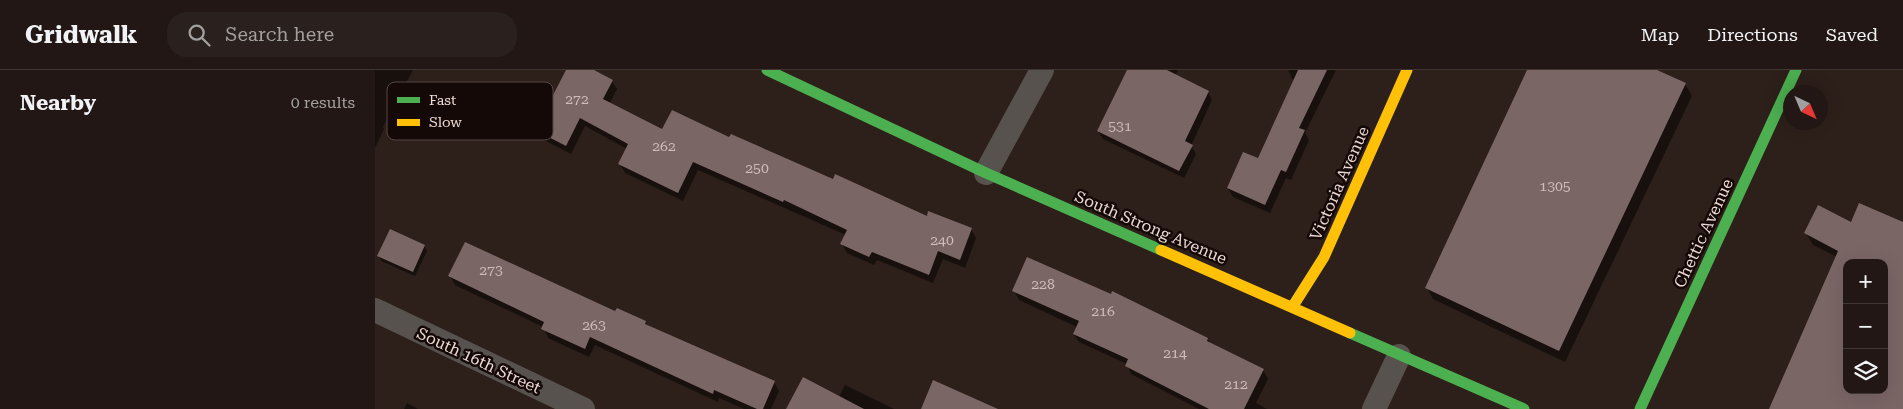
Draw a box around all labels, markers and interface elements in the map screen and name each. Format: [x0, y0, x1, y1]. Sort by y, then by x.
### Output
search box [167, 12, 517, 57]
text: Gridwalk [25, 21, 137, 49]
icon: search [185, 21, 213, 49]
text: Search here [225, 23, 334, 46]
text: Map [1641, 24, 1679, 45]
text: Directions [1707, 24, 1798, 45]
text: Saved [1826, 24, 1878, 45]
legend [387, 82, 553, 140]
north arrow [1783, 85, 1828, 130]
text: Nearby [20, 91, 96, 115]
house number: 272 [565, 91, 589, 107]
text: Fast [429, 92, 456, 108]
text: 0 results [291, 93, 355, 112]
text: Slow [429, 114, 462, 130]
house number: 531 [1108, 118, 1132, 134]
street label: Victoria Avenue [1306, 123, 1373, 243]
house number: 262 [652, 138, 676, 154]
house number: 250 [745, 160, 769, 176]
street label: Chettic Avenue [1670, 175, 1737, 291]
house number: 1305 [1539, 178, 1571, 194]
street label: South Strong Avenue [1072, 187, 1230, 268]
house number: 240 [930, 232, 954, 248]
map controls [1843, 259, 1888, 394]
button: + [1843, 259, 1888, 304]
house number: 273 [479, 262, 503, 278]
house number: 228 [1031, 276, 1055, 292]
house number: 216 [1091, 303, 1115, 319]
button: − [1843, 304, 1888, 349]
house number: 263 [582, 317, 606, 333]
street label: South 16th Street [414, 323, 544, 398]
house number: 214 [1163, 345, 1187, 361]
button: layers [1843, 349, 1888, 394]
house number: 212 [1224, 376, 1248, 392]

